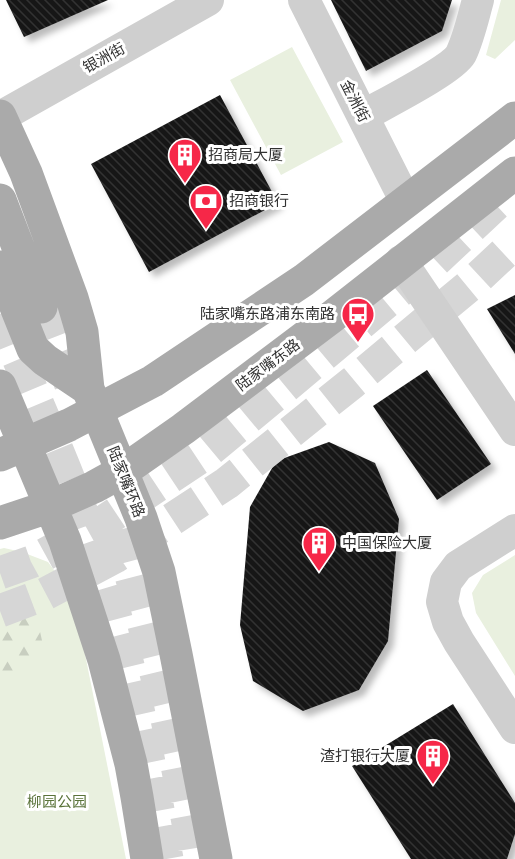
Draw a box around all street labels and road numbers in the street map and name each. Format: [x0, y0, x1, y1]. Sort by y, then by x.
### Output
street label: 银洲街 [80, 39, 128, 77]
street label: 金洲街 [337, 77, 373, 125]
street label: 陆家嘴东路 [233, 335, 303, 395]
street label: 陆家嘴环路 [104, 444, 148, 520]

